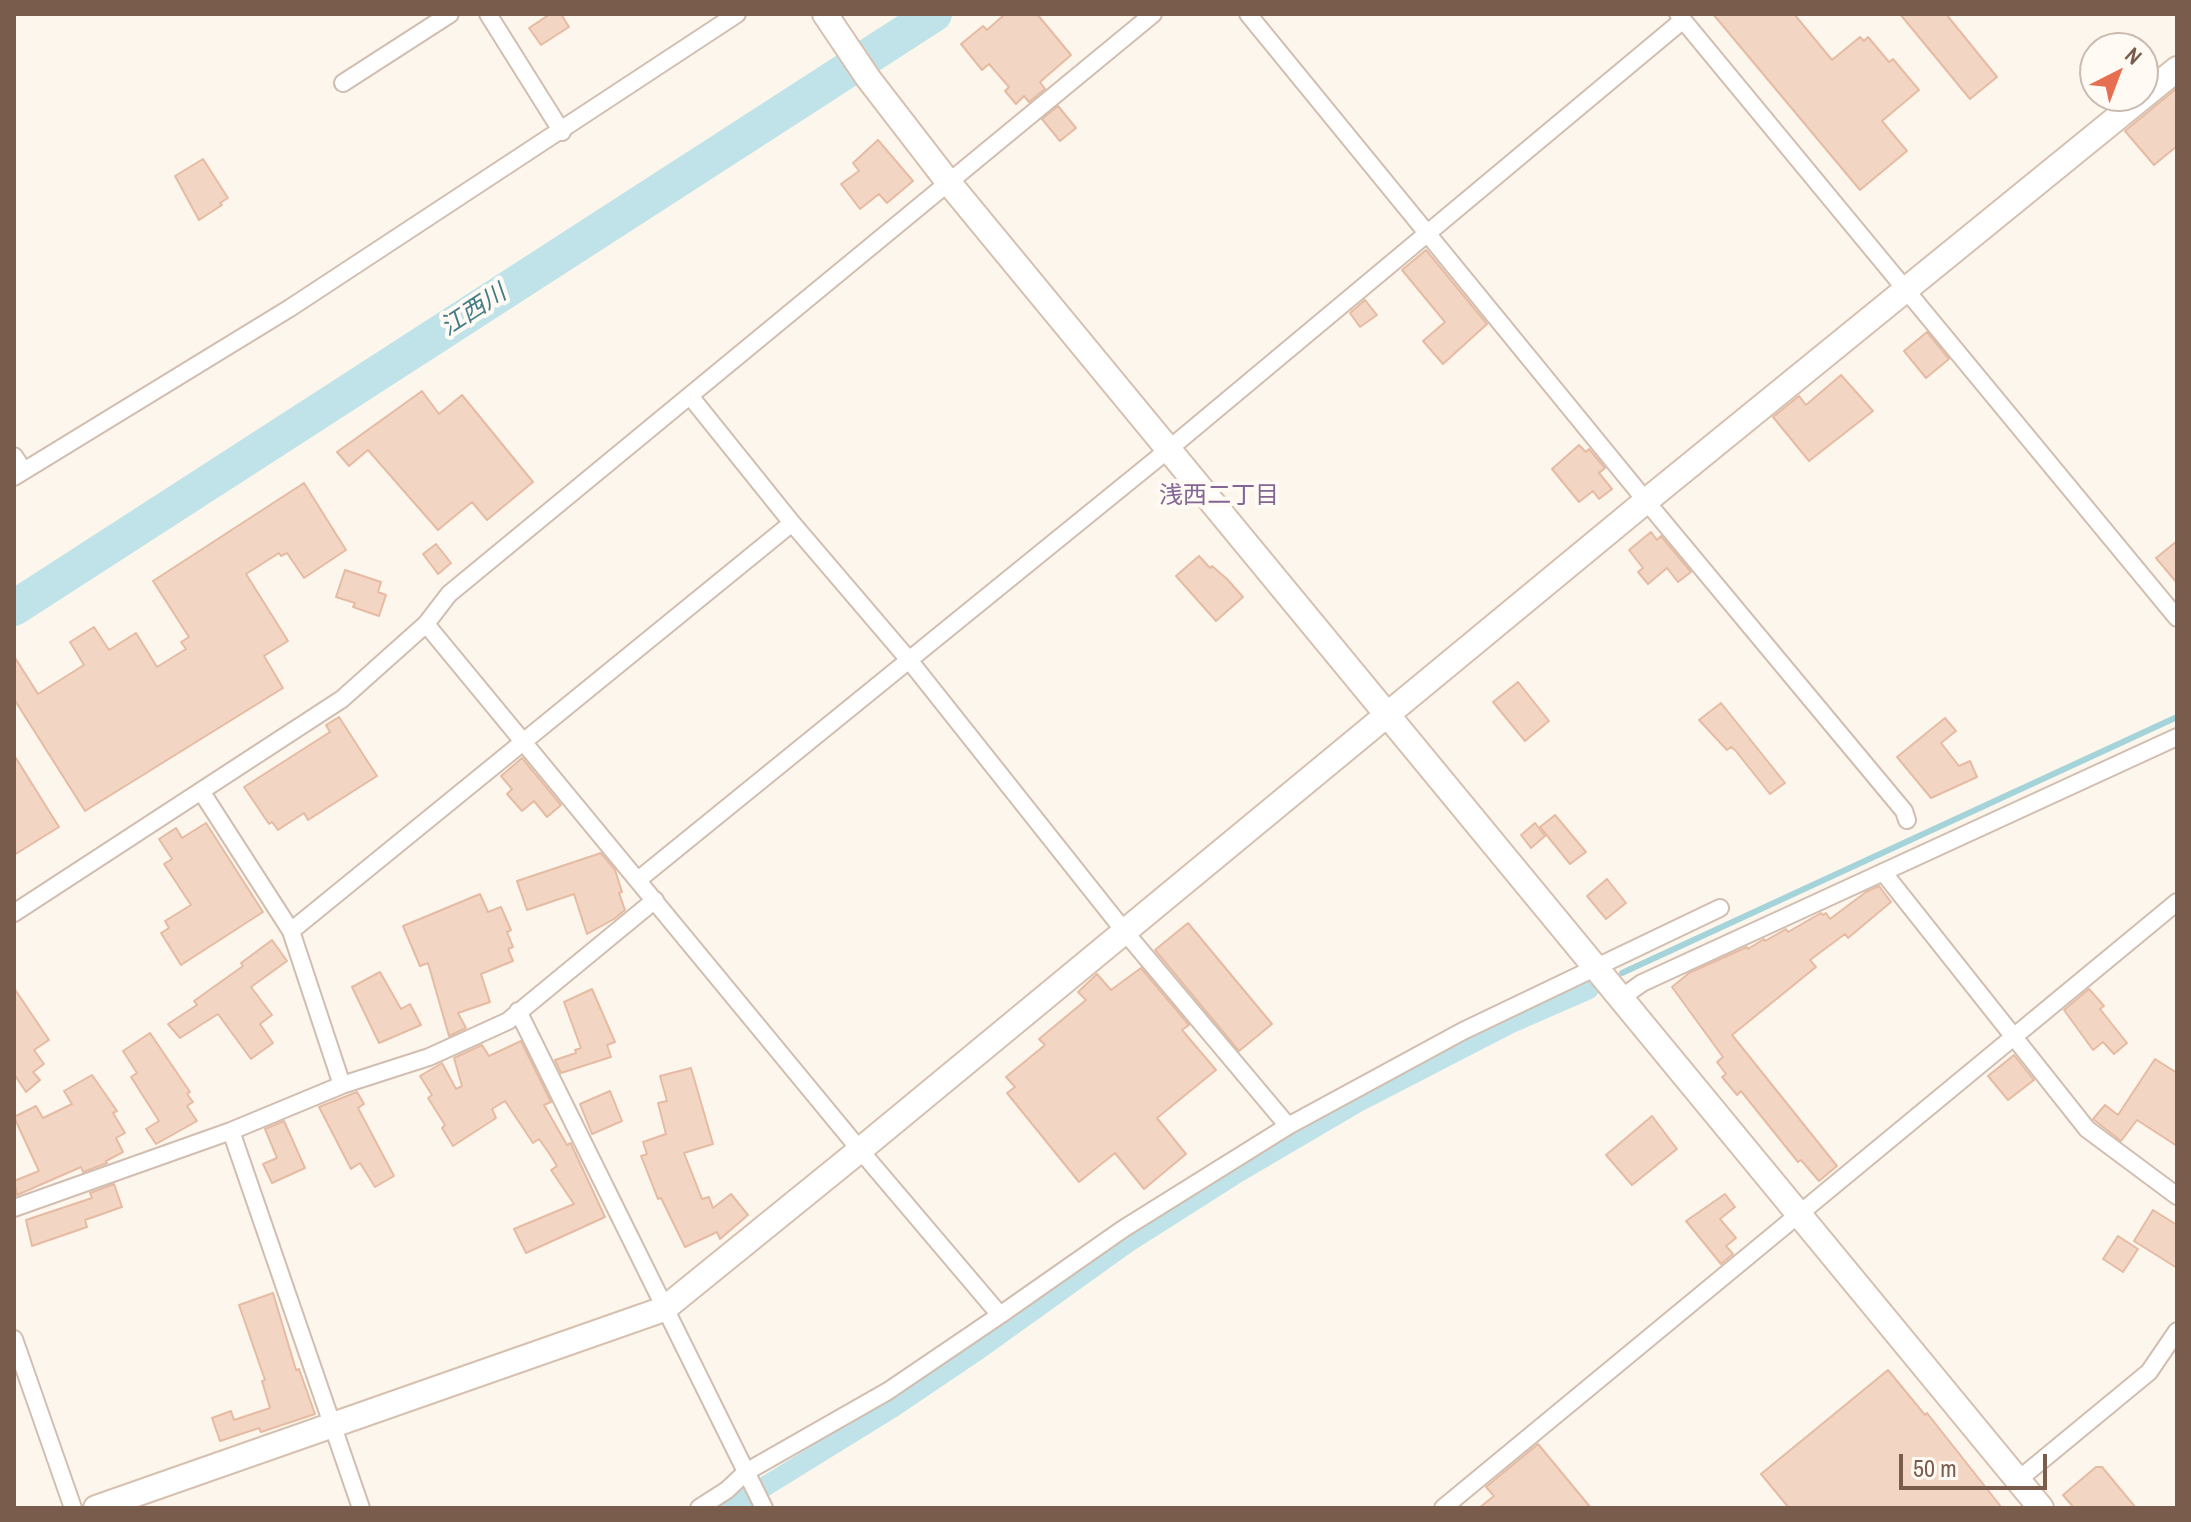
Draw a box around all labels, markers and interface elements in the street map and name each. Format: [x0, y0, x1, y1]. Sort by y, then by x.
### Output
north arrow [2079, 32, 2159, 112]
text: N [2119, 40, 2149, 71]
water label: 江西川 [436, 279, 512, 343]
district label: 浅西二丁目 [1159, 483, 1279, 511]
scale bar [1903, 1438, 2051, 1488]
text: 50 m [1913, 1452, 1957, 1484]

